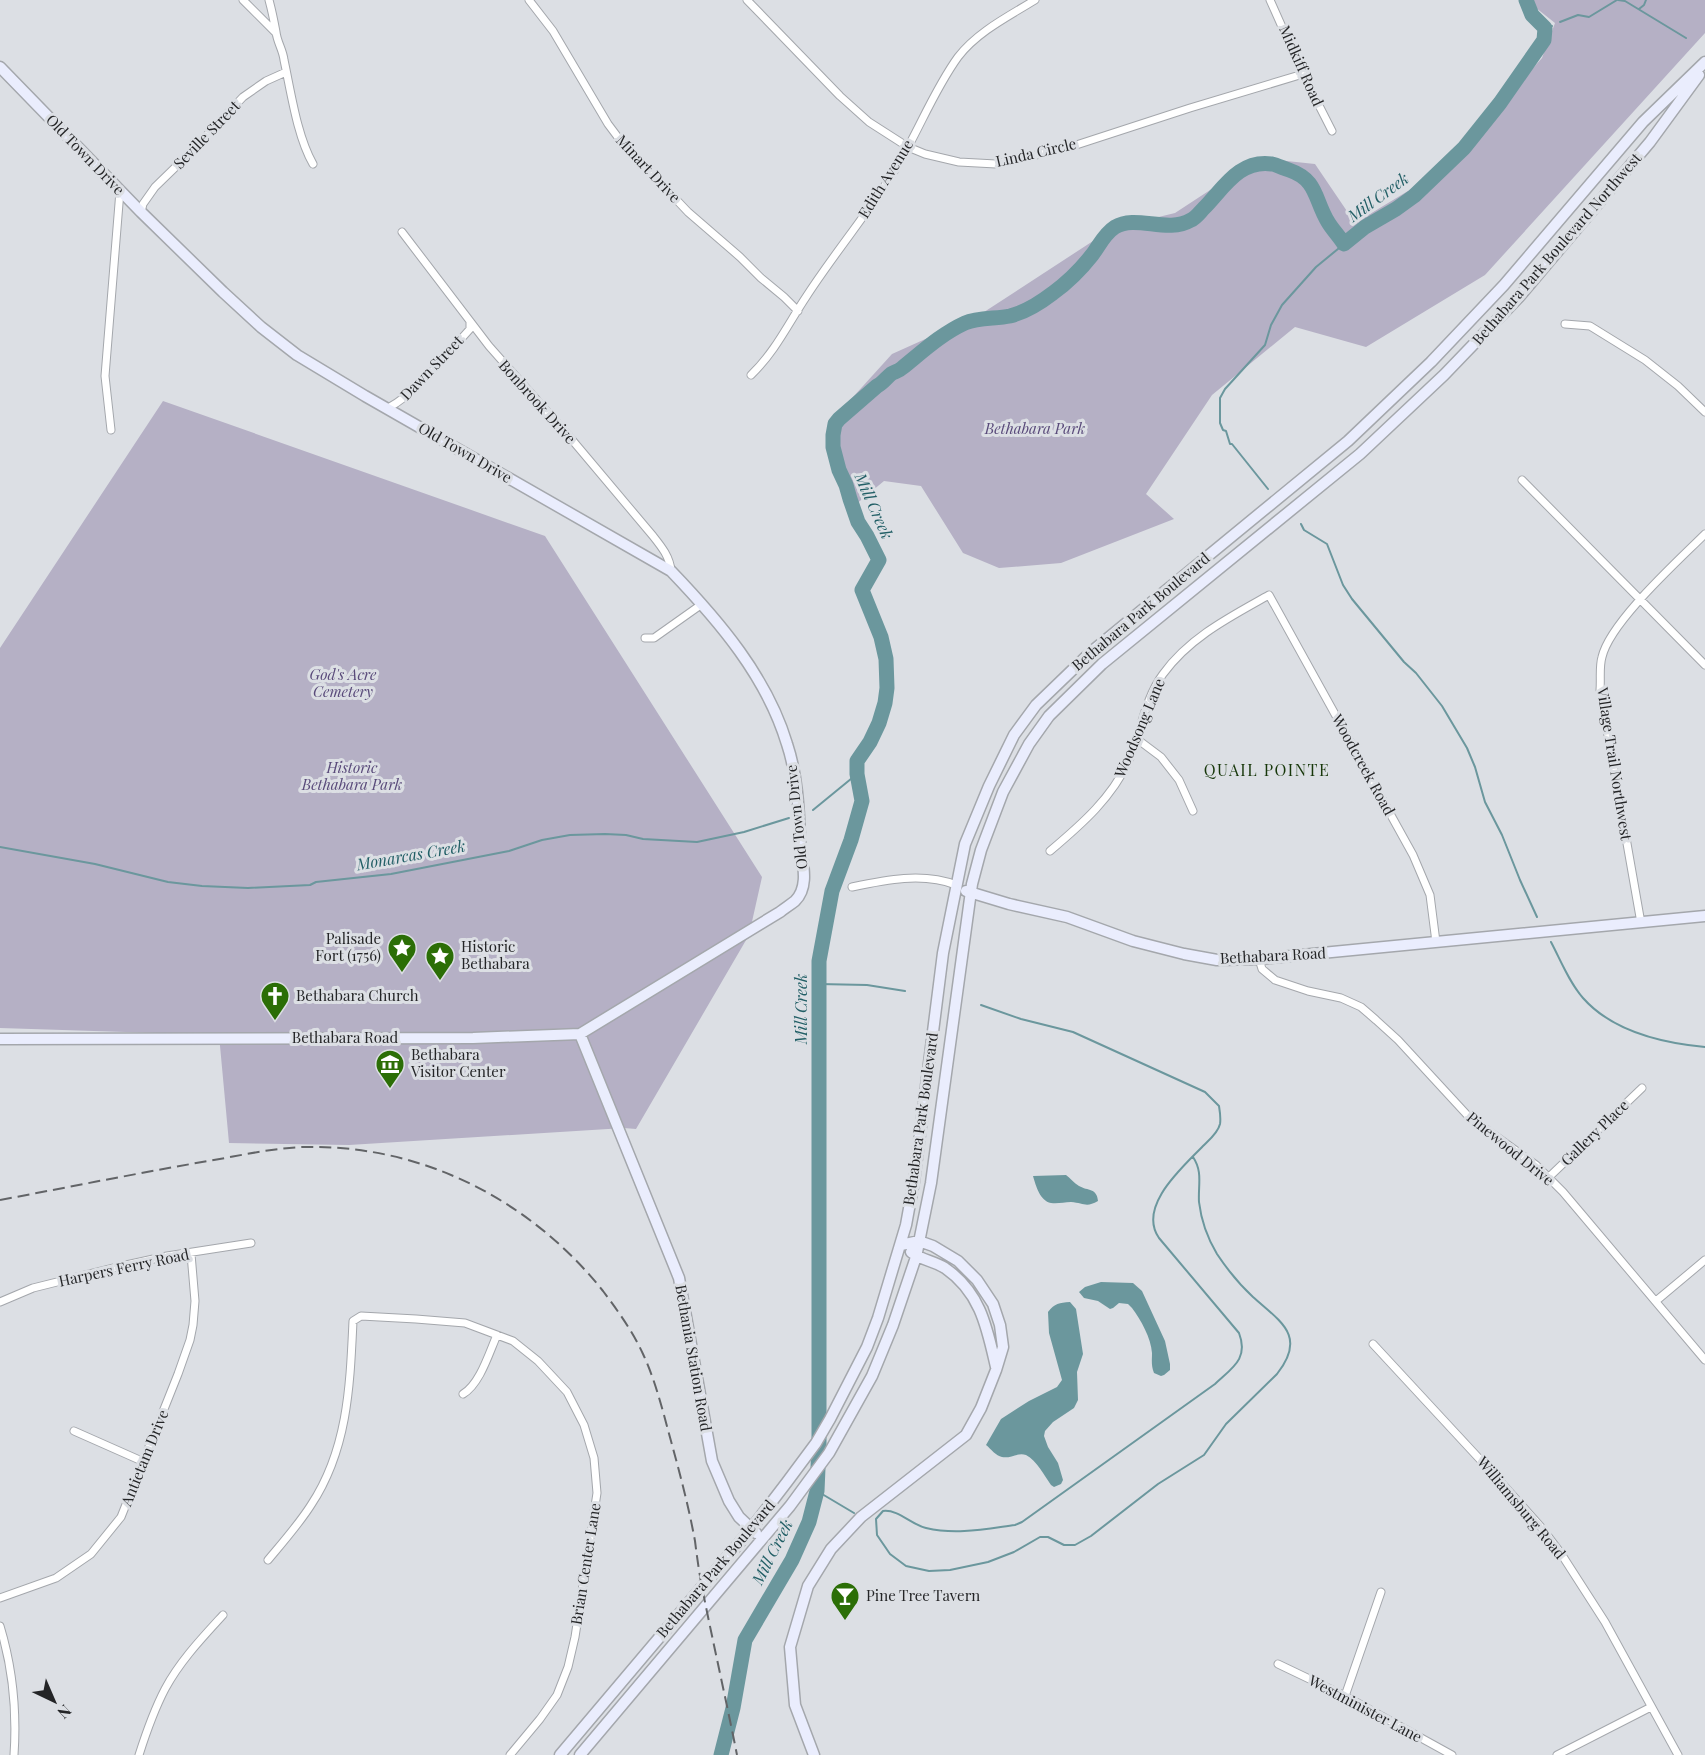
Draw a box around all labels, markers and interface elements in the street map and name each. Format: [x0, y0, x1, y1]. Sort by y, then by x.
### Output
street label: Midkiff Road [1275, 22, 1329, 109]
street label: Seville Street [169, 95, 244, 173]
street label: Old Town Drive [42, 110, 129, 199]
street label: Minart Drive [612, 130, 685, 207]
street label: Linda Circle [994, 133, 1078, 171]
street label: Edith Avenue [853, 135, 917, 222]
street label: Bethabara Park Boulevard Northwest [1467, 148, 1646, 349]
water label: Mill Creek [1342, 167, 1412, 226]
street label: Dawn Street [395, 330, 468, 404]
street label: Bonbrook Drive [495, 355, 581, 447]
street label: Old Town Drive [415, 417, 516, 487]
park label: Bethabara Park [984, 418, 1086, 438]
water label: Mill Creek [850, 468, 898, 542]
street label: Bethabara Park Boulevard [1067, 547, 1214, 675]
park label: God's Acre Cemetery [310, 664, 377, 701]
street label: Woodsong Lane [1109, 675, 1169, 781]
street label: Village Trail Northwest [1593, 685, 1637, 842]
street label: Woodcreek Road [1327, 710, 1400, 819]
park label: Historic Bethabara Park [301, 757, 403, 794]
district label: QUAIL POINTE [1204, 759, 1330, 780]
street label: Old Town Drive [781, 764, 811, 870]
water label: Monarcas Creek [354, 835, 467, 875]
place label: Palisade Fort (1756) [315, 928, 381, 965]
place icon: Palisade Fort (1756) [386, 932, 418, 974]
place label: Historic Bethabara [461, 936, 530, 973]
place icon: Historic Bethabara [424, 940, 456, 982]
street label: Bethabara Road [1219, 942, 1327, 968]
water label: Mill Creek [790, 974, 811, 1045]
church icon: Bethabara Church [259, 980, 291, 1022]
place label: Bethabara Church [296, 985, 419, 1005]
street label: Bethabara Road [292, 1027, 398, 1047]
street label: Bethabara Park Boulevard [898, 1031, 942, 1207]
place label: Bethabara Visitor Center [410, 1044, 506, 1081]
museum icon: Bethabara Visitor Center [374, 1048, 406, 1090]
street label: Gallery Place [1556, 1095, 1632, 1170]
street label: Pinewood Drive [1463, 1107, 1558, 1190]
street label: Harpers Ferry Road [57, 1243, 191, 1291]
street label: Bethania Station Road [671, 1283, 717, 1433]
street label: Antietam Drive [115, 1406, 172, 1510]
street label: Williamsburg Road [1472, 1451, 1571, 1563]
street label: Bethabara Park Boulevard [652, 1495, 779, 1642]
street label: Brian Center Lane [565, 1501, 605, 1626]
water label: Mill Creek [746, 1516, 797, 1589]
bar icon: Pine Tree Tavern [829, 1580, 861, 1622]
place label: Pine Tree Tavern [866, 1585, 980, 1605]
street label: Westminister Lane [1304, 1669, 1426, 1746]
north arrow [24, 1671, 84, 1731]
text: N [53, 1701, 76, 1724]

